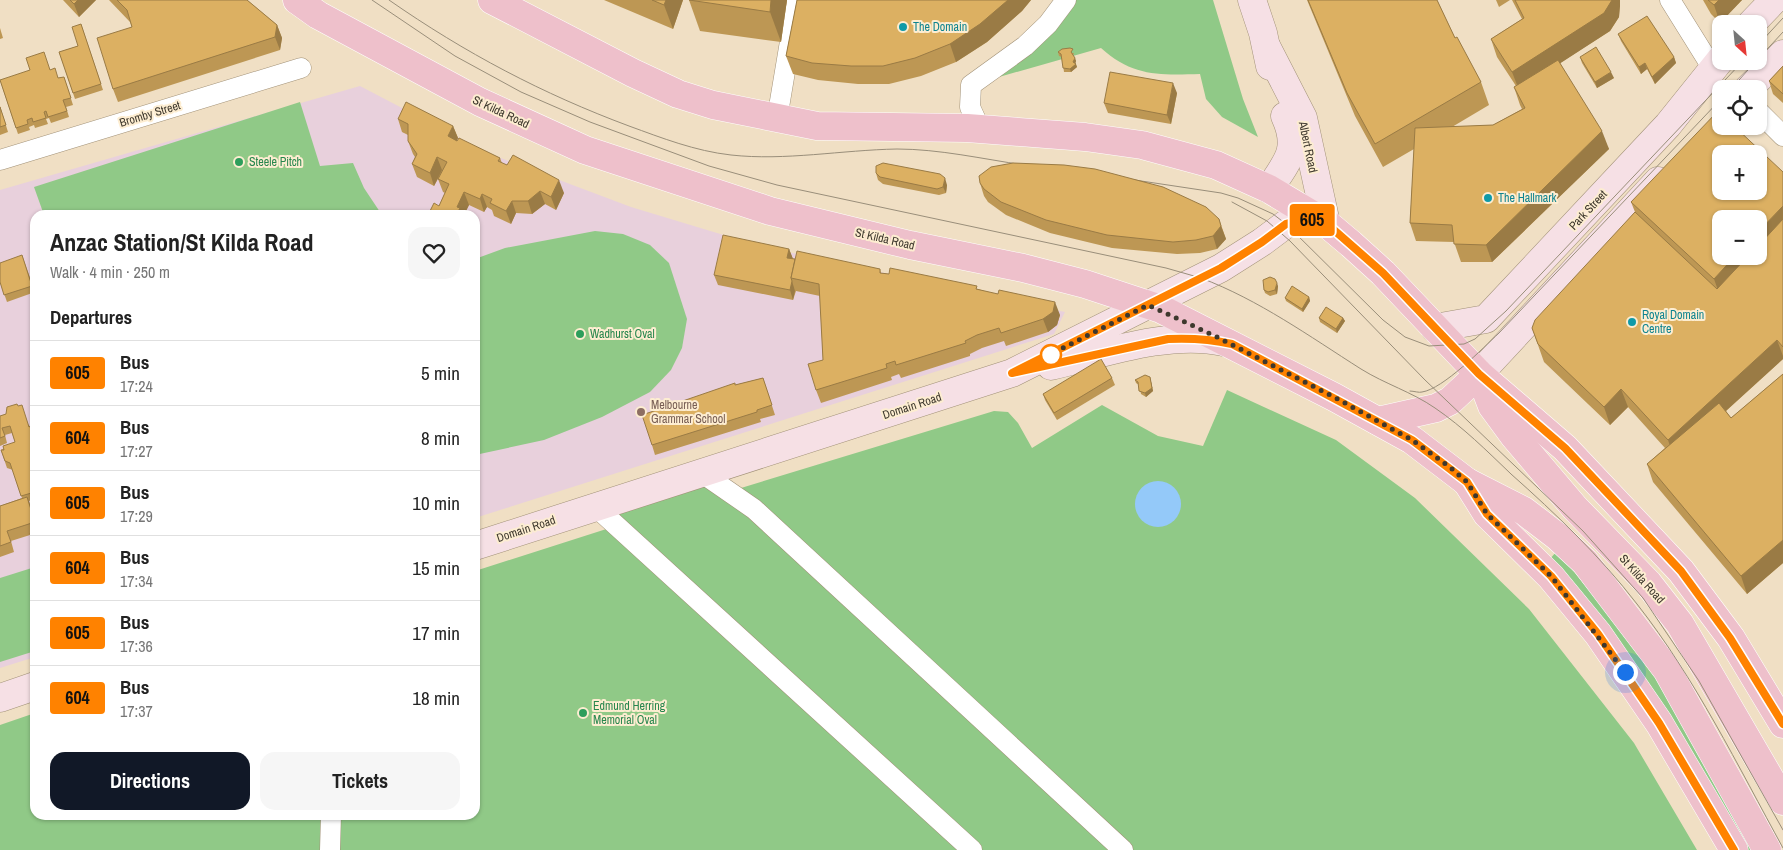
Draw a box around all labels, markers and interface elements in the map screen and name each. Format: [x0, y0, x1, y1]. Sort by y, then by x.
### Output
north arrow [1712, 15, 1768, 70]
map controls [1712, 15, 1767, 265]
place label: The Domain [913, 19, 967, 35]
marker: The Domain [897, 21, 909, 33]
button: locate [1712, 80, 1767, 135]
street label: St Kilda Road [470, 92, 532, 132]
street label: Bromby Street [118, 97, 183, 131]
street label: Albert Road [1295, 119, 1321, 174]
button: + [1712, 145, 1767, 200]
place label: Steele Pitch [249, 154, 302, 170]
marker: Steele Pitch [233, 156, 245, 168]
street label: Park Street [1565, 186, 1611, 233]
place label: The Hallmark [1498, 190, 1557, 206]
marker: The Hallmark [1482, 192, 1494, 204]
line badge: 605 [1283, 204, 1341, 236]
text: 605 [1300, 207, 1324, 232]
button: − [1712, 210, 1767, 265]
street label: St Kilda Road [854, 224, 916, 254]
text: Anzac Station/St Kilda Road [50, 226, 314, 258]
button: heart [408, 227, 460, 279]
text: Walk · 4 min · 250 m [50, 261, 170, 283]
text: Departures [50, 304, 132, 330]
place label: Royal Domain Centre [1642, 307, 1704, 337]
marker: Royal Domain Centre [1626, 316, 1638, 328]
place label: Wadhurst Oval [590, 326, 655, 342]
marker: Wadhurst Oval [574, 328, 586, 340]
unlabelled marker [1040, 344, 1062, 366]
text: Bus [120, 349, 149, 375]
text: 605 [65, 360, 90, 385]
text: 5 min [421, 360, 460, 386]
text: 17:24 [120, 375, 153, 397]
street label: Domain Road [881, 389, 943, 423]
place label: Melbourne Grammar School [651, 397, 725, 427]
marker: Melbourne Grammar School [635, 406, 647, 418]
text: Bus [120, 414, 149, 440]
text: 604 [65, 425, 90, 450]
text: 8 min [421, 425, 460, 451]
text: 17:27 [120, 440, 153, 462]
text: Bus [120, 479, 149, 505]
text: 605 [65, 490, 90, 515]
text: 10 min [412, 490, 460, 516]
text: 17:29 [120, 505, 153, 527]
street label: Domain Road [495, 512, 557, 546]
text: Bus [120, 544, 149, 570]
street label: St Kilda Road [1616, 551, 1668, 607]
text: 604 [65, 555, 90, 580]
text: 15 min [412, 555, 460, 581]
text: 17:34 [120, 570, 153, 592]
text: Bus [120, 609, 149, 635]
text: 605 [65, 620, 90, 645]
text: 17 min [412, 620, 460, 646]
text: 17:36 [120, 635, 153, 657]
your location [1613, 660, 1638, 685]
text: Bus [120, 674, 149, 700]
text: 604 [65, 685, 90, 710]
text: 18 min [412, 685, 460, 711]
place label: Edmund Herring Memorial Oval [593, 698, 666, 728]
text: 17:37 [120, 700, 153, 722]
marker: Edmund Herring Memorial Oval [577, 707, 589, 719]
button: Directions [50, 752, 250, 810]
button: Tickets [260, 752, 460, 810]

